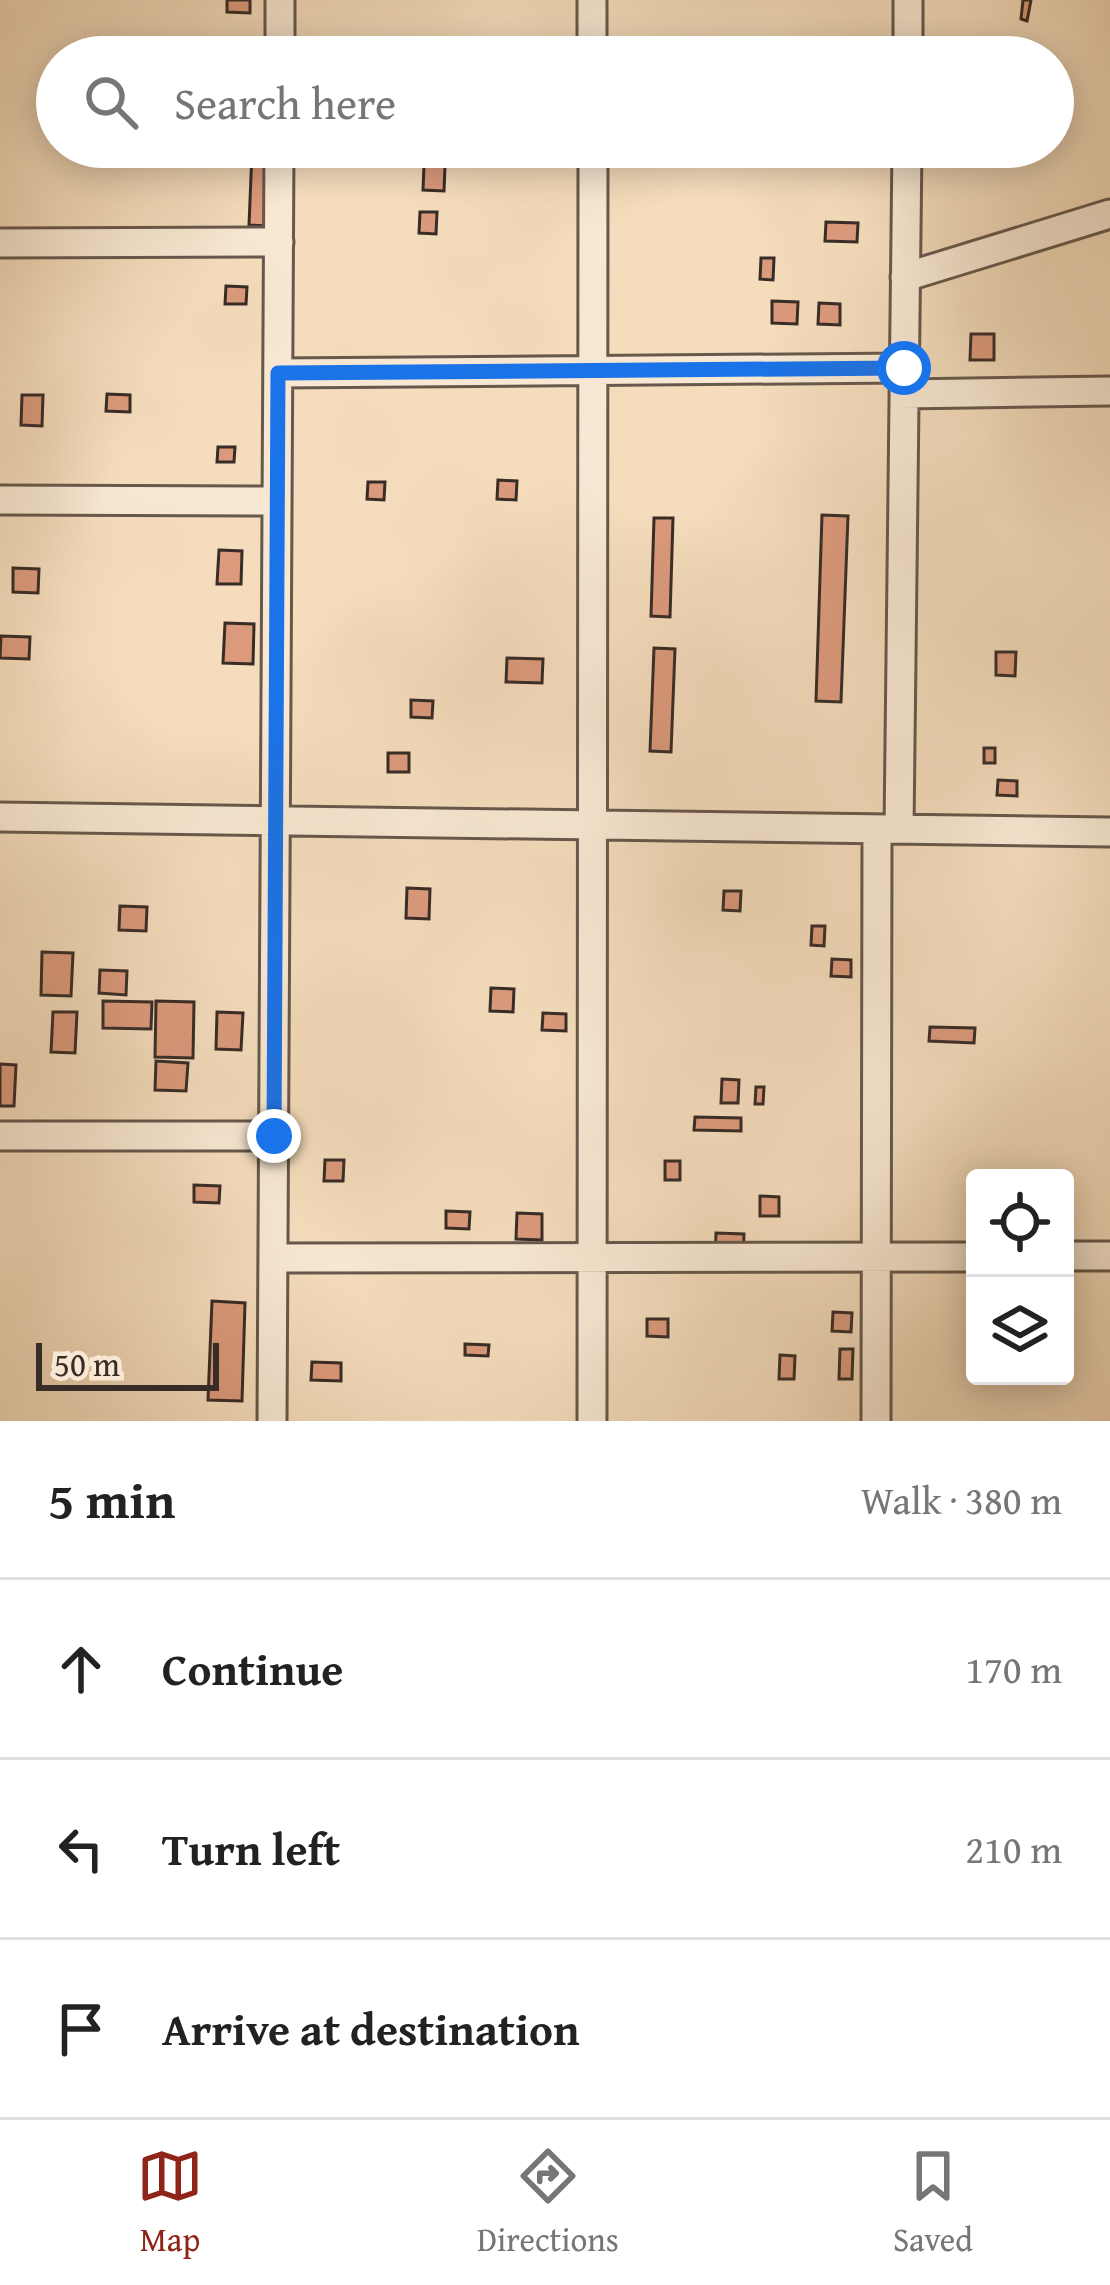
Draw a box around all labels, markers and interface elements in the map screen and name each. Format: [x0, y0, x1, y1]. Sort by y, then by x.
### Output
search box [36, 36, 1074, 168]
icon: search [78, 69, 144, 135]
text: Search here [174, 70, 396, 135]
route start [877, 341, 931, 395]
route end [247, 1109, 301, 1163]
map controls [966, 1169, 1074, 1385]
button: locate [966, 1169, 1074, 1277]
button: layers [966, 1277, 1074, 1385]
scale bar [36, 1337, 219, 1390]
text: 50 m [54, 1340, 120, 1388]
text: 5 min [48, 1462, 175, 1537]
text: Walk · 380 m [861, 1471, 1062, 1528]
icon: ahead [48, 1636, 114, 1702]
text: Continue [162, 1636, 343, 1701]
text: 170 m [965, 1640, 1062, 1697]
icon: left [48, 1816, 114, 1882]
text: Turn left [162, 1816, 340, 1881]
text: 210 m [965, 1820, 1062, 1877]
icon: arrive [48, 1996, 114, 2062]
text: Arrive at destination [162, 1996, 580, 2061]
tab: Map [137, 2143, 203, 2263]
tab: Directions [477, 2143, 619, 2263]
tab: Saved [893, 2143, 973, 2263]

